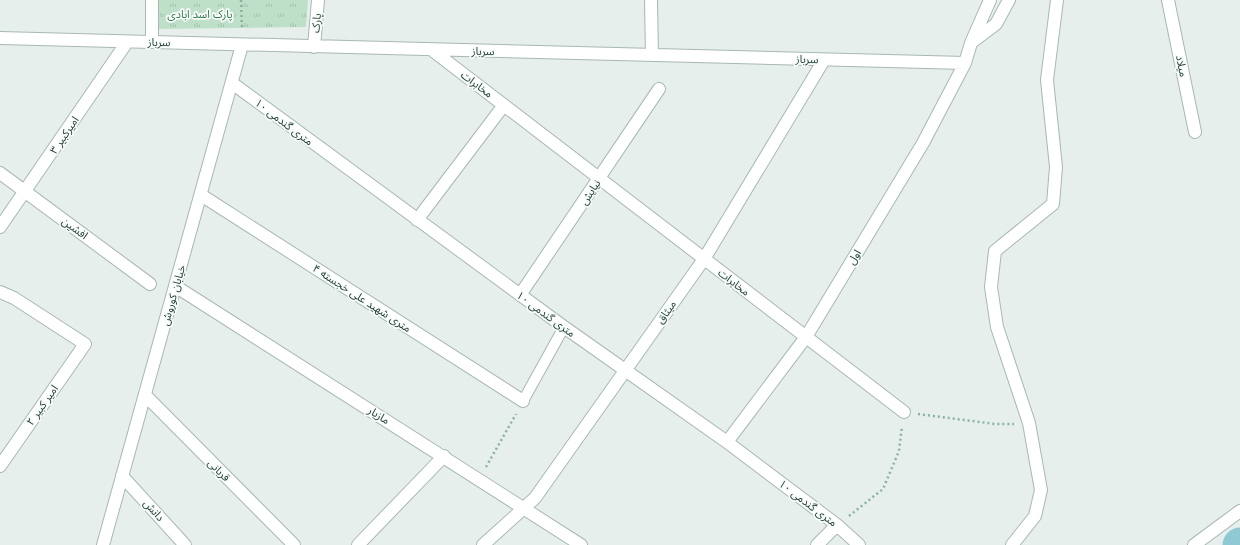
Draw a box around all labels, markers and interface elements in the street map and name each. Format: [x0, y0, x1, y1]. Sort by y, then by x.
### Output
park label: پارک اسد ابادی [167, 8, 233, 22]
street label: پارک [309, 13, 325, 34]
street label: سرباز [146, 36, 171, 49]
street label: سرباز [470, 45, 495, 58]
street label: سرباز [794, 53, 819, 66]
street label: میلاد [1173, 54, 1190, 78]
street label: مخابرات [458, 68, 495, 101]
street label: ۱۰ متری گندمی [252, 96, 315, 149]
street label: امیرکبیر ۳ [47, 114, 82, 157]
street label: نیایش [577, 177, 604, 207]
street label: افشین [59, 215, 90, 242]
street label: اول [845, 247, 864, 267]
street label: ۴ متری شهید علی خجسته [310, 262, 413, 335]
street label: خیابان کوروش [159, 263, 189, 327]
street label: مخابرات [715, 266, 752, 299]
street label: ۱۰ متری گندمی [514, 289, 578, 340]
street label: میثاق [654, 298, 679, 327]
street label: امیر کبیر ۲ [24, 383, 61, 428]
street label: مازیار [365, 403, 392, 427]
street label: قربانی [205, 457, 233, 484]
street label: ۱۰ متری گندمی [776, 477, 839, 530]
street label: دانش [141, 497, 167, 524]

